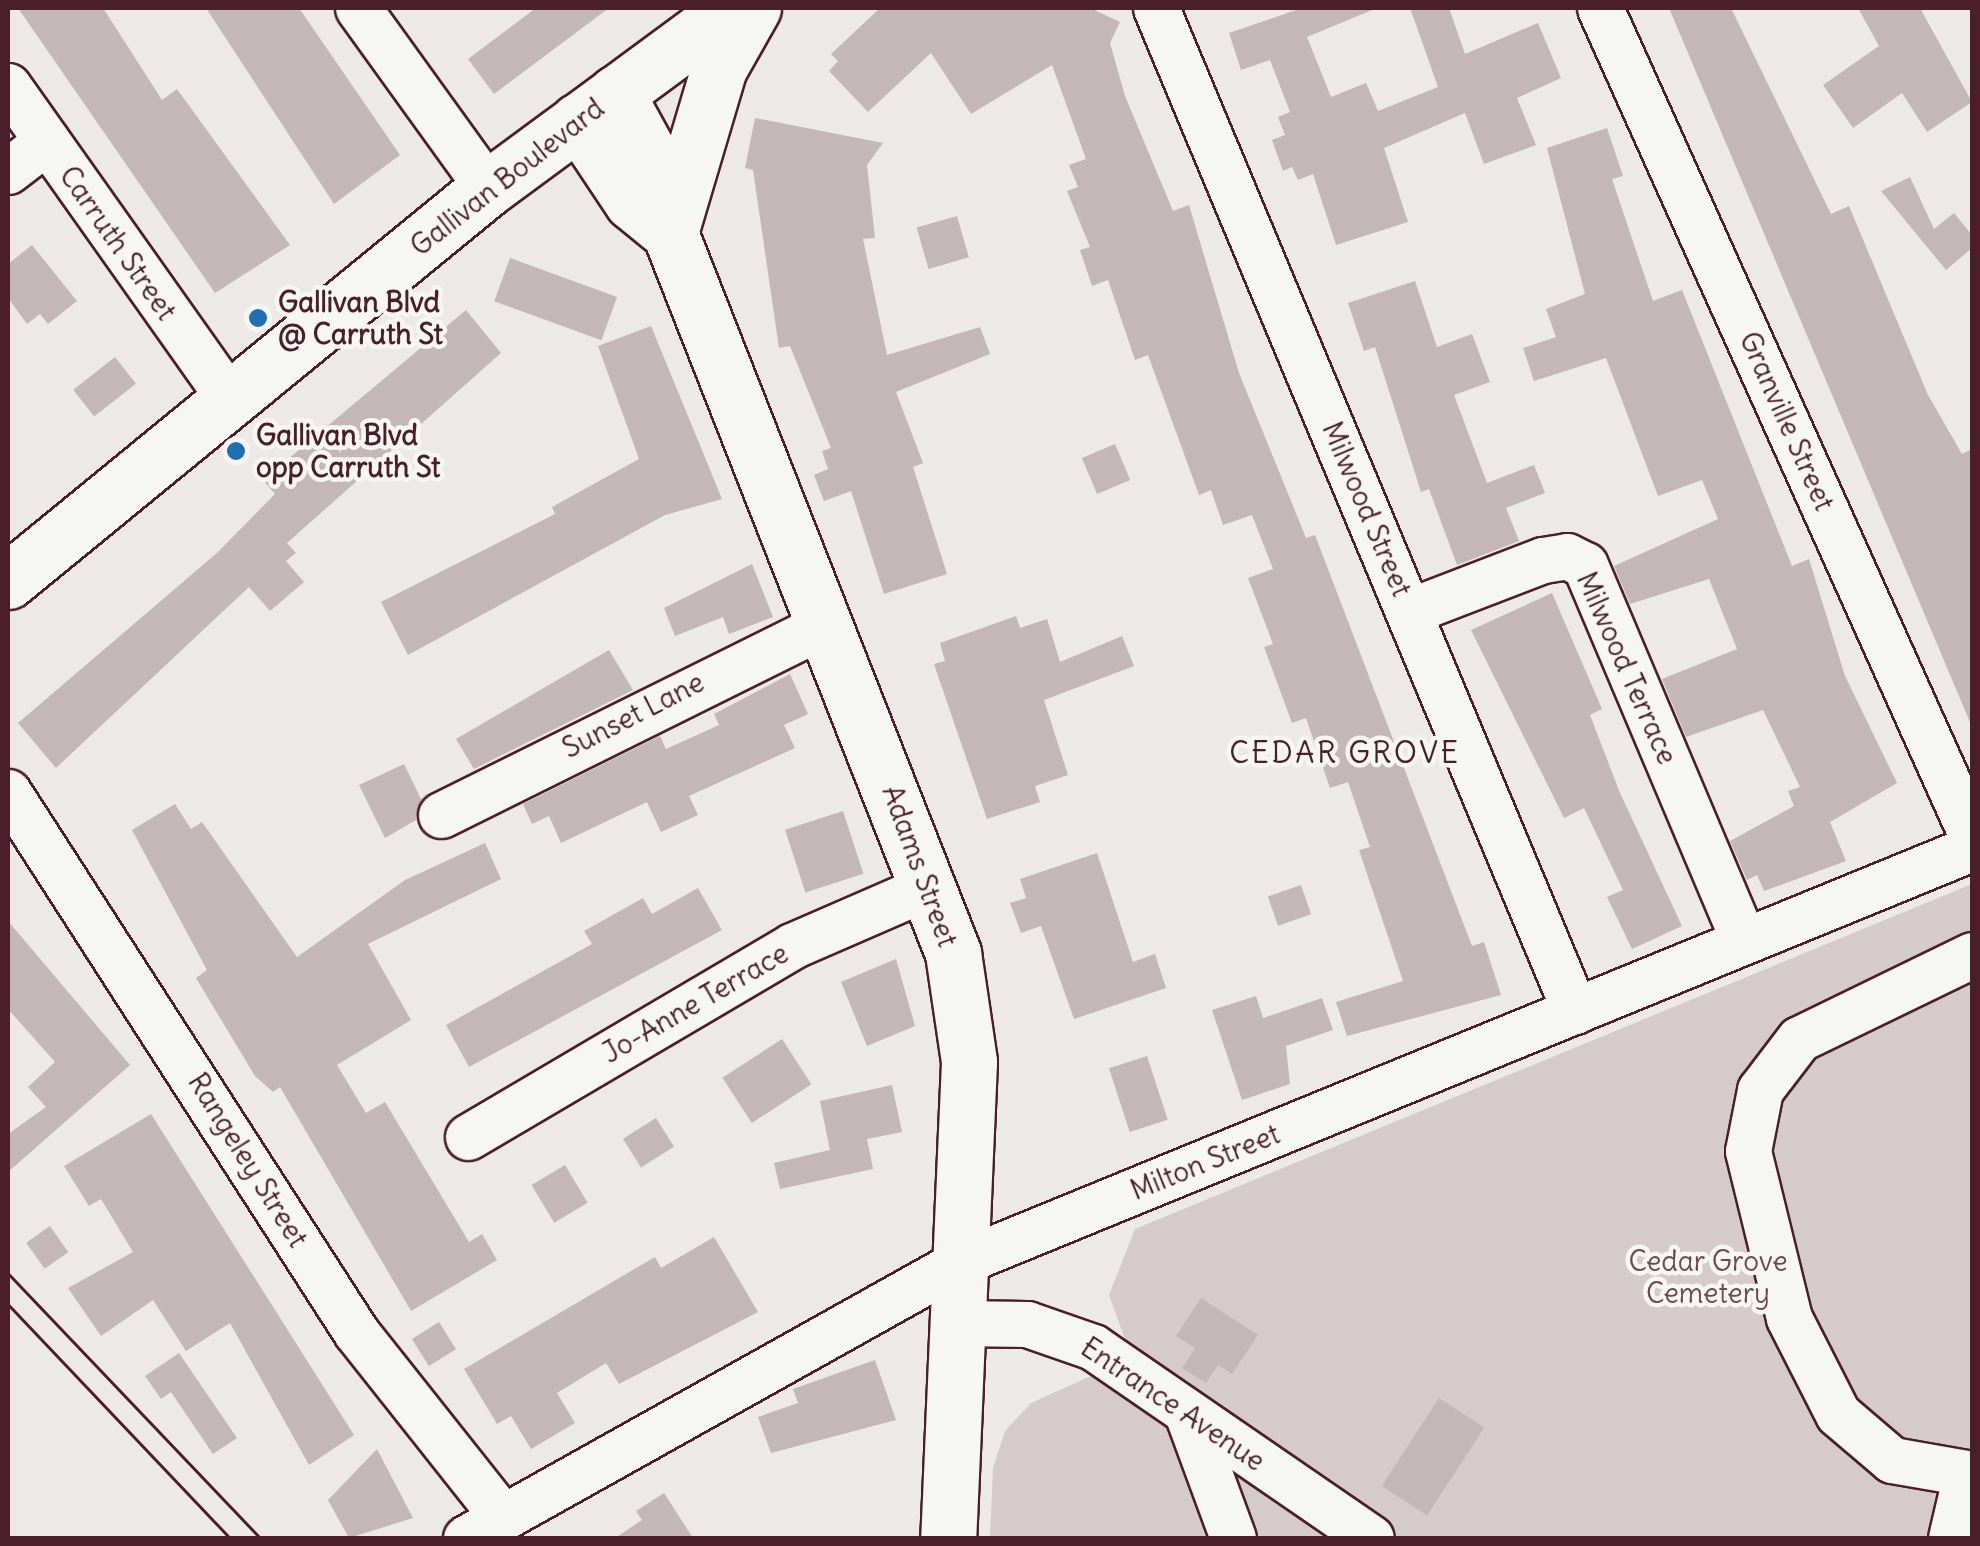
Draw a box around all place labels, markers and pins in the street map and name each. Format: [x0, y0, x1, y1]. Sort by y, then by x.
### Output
place label: Gallivan Blvd @ Carruth St [278, 285, 443, 351]
marker: Gallivan Blvd @ Carruth St [247, 307, 269, 329]
place label: Gallivan Blvd opp Carruth St [256, 418, 440, 484]
marker: Gallivan Blvd opp Carruth St [225, 440, 247, 462]

